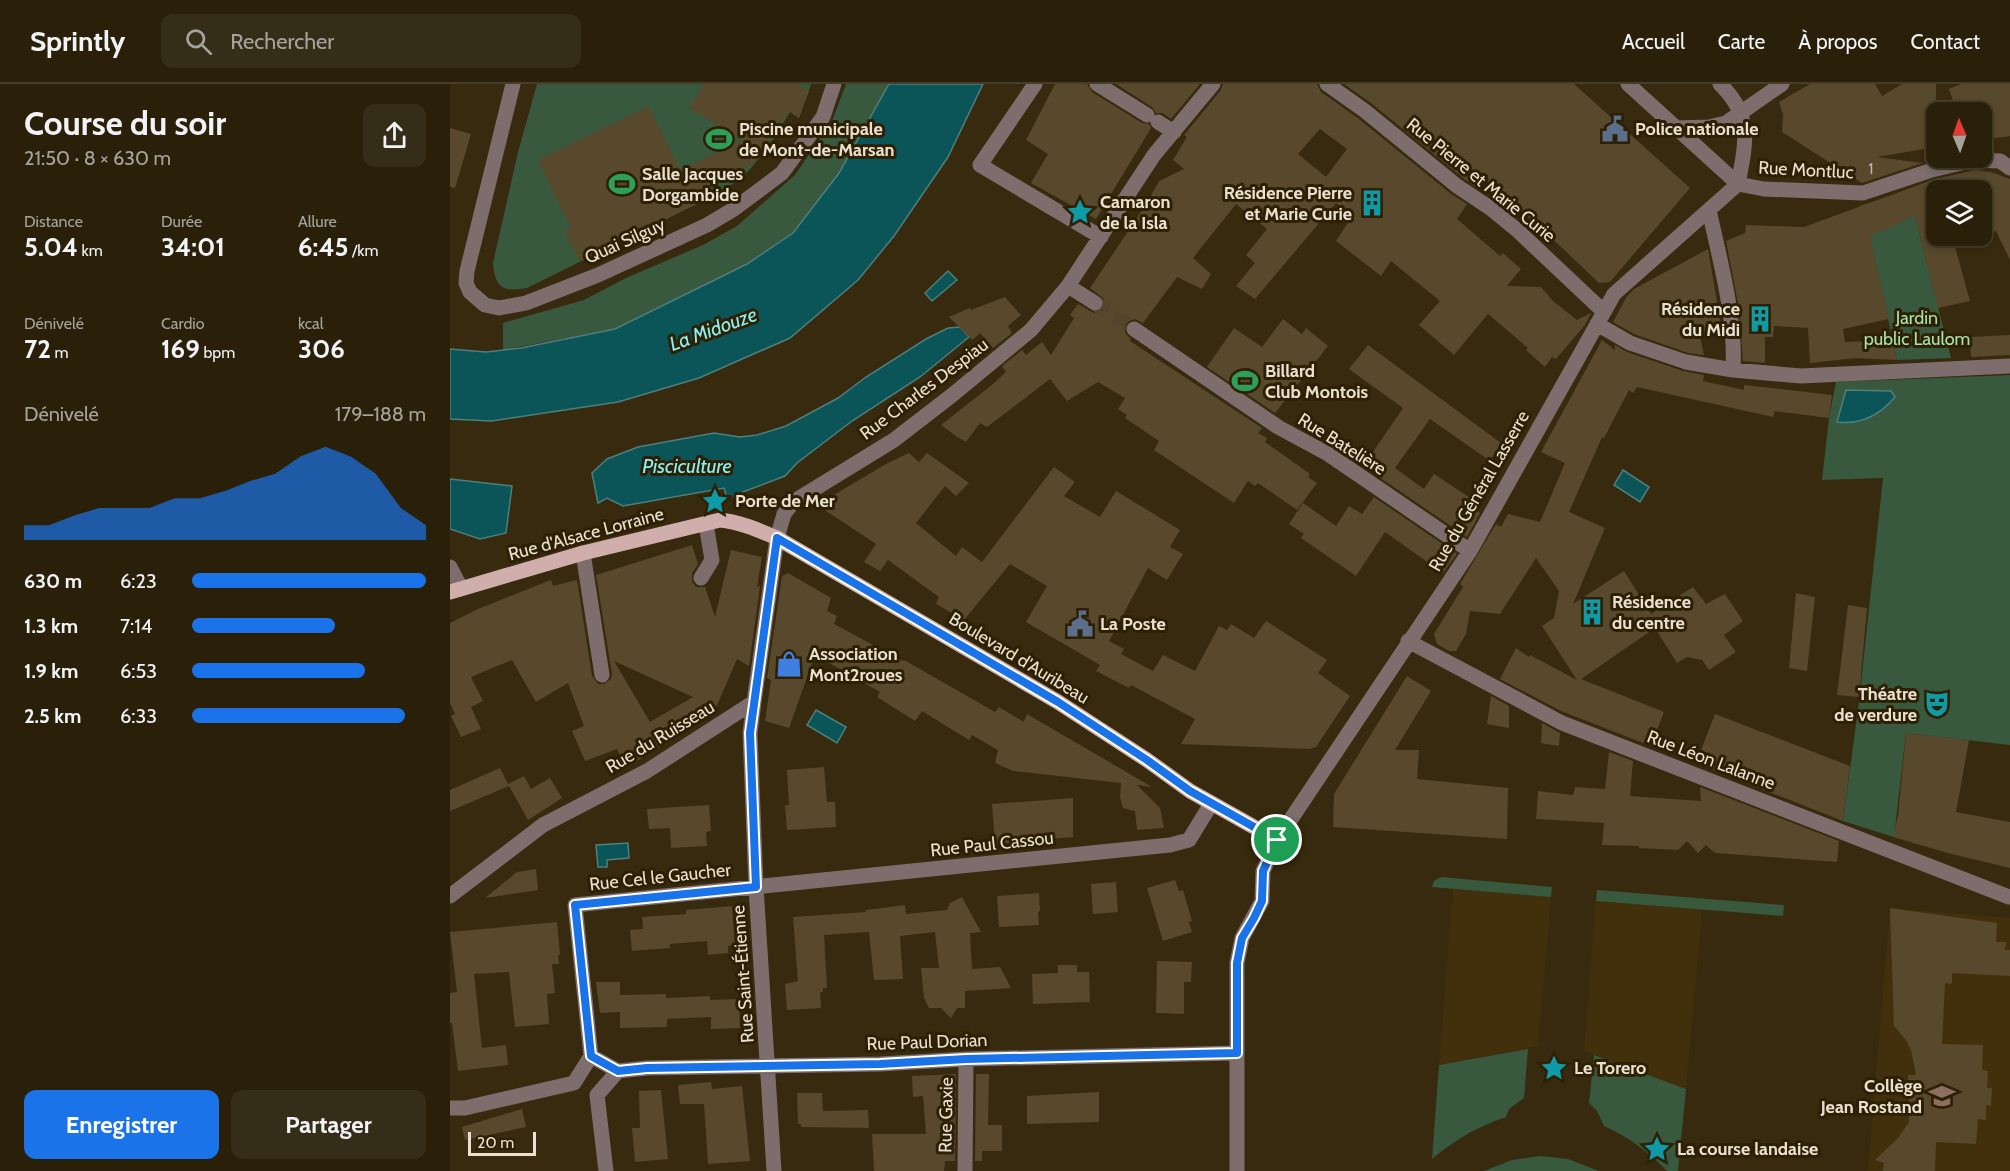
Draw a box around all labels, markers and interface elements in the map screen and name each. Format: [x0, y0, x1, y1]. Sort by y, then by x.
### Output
search box [161, 14, 581, 68]
text: Sprintly [30, 24, 125, 58]
icon: search [182, 25, 215, 58]
text: Rechercher [230, 28, 334, 55]
text: Accueil [1622, 29, 1685, 54]
text: Carte [1718, 29, 1765, 54]
text: À propos [1798, 29, 1877, 54]
text: Contact [1910, 29, 1980, 54]
north arrow [1926, 102, 1992, 168]
map controls [1926, 102, 1992, 246]
text: Course du soir [24, 103, 226, 143]
button: share [363, 104, 426, 167]
street label: Rue Pierre et Marie Curie [1402, 113, 1560, 247]
public building icon: Police nationale [1600, 114, 1630, 144]
place label: Piscine municipale de Mont-de-Marsan [739, 118, 895, 161]
place label: Police nationale [1635, 118, 1759, 140]
sports icon: Piscine municipale de Mont-de-Marsan [704, 124, 734, 154]
text: 21:50 · 8 × 630 m [24, 146, 171, 170]
street label: Rue Montluc [1758, 157, 1854, 183]
house number: 1 [1869, 160, 1873, 178]
place label: Salle Jacques Dorgambide [642, 163, 744, 206]
sports icon: Salle Jacques Dorgambide [607, 169, 637, 199]
button: layers [1926, 180, 1992, 246]
place label: Résidence Pierre et Marie Curie [1224, 182, 1352, 225]
building icon: Résidence Pierre et Marie Curie [1357, 188, 1387, 218]
place label: Camaron de la Isla [1100, 191, 1171, 234]
place icon: Camaron de la Isla [1065, 197, 1095, 227]
text: Distance [24, 212, 83, 231]
text: Durée [161, 212, 202, 231]
text: Allure [298, 212, 337, 231]
street label: Quai Silguy [581, 214, 669, 268]
text: 5.04 [24, 231, 78, 263]
text: 34:01 [161, 231, 225, 263]
text: 6:45 [298, 231, 349, 263]
text: km [78, 241, 103, 260]
text: /km [349, 241, 378, 260]
place label: Résidence du Midi [1661, 298, 1740, 341]
water label: La Midouze [666, 302, 760, 356]
building icon: Résidence du Midi [1745, 304, 1775, 334]
park label: Jardin public Laulom [1864, 307, 1970, 350]
text: Dénivelé [24, 314, 84, 333]
text: Cardio [161, 314, 204, 333]
text: kcal [298, 314, 324, 333]
text: 72 [24, 333, 51, 365]
text: 169 [161, 333, 200, 365]
text: 306 [298, 333, 345, 365]
street label: Rue Charles Despiau [856, 334, 992, 444]
text: m [51, 343, 69, 362]
text: bpm [200, 343, 235, 362]
place label: Billard Club Montois [1265, 360, 1368, 403]
sports icon: Billard Club Montois [1230, 366, 1260, 396]
text: Dénivelé [24, 402, 99, 426]
text: 179–188 m [335, 402, 426, 426]
street label: Rue du Général Lasserre [1424, 407, 1534, 575]
street label: Rue Batelière [1294, 408, 1390, 480]
water label: Pisciculture [642, 454, 732, 478]
place icon: Porte de Mer [700, 486, 730, 516]
place label: Porte de Mer [735, 490, 835, 512]
street label: Rue d'Alsace Lorraine [506, 503, 666, 565]
text: 630 m [24, 569, 82, 593]
text: 6:23 [120, 569, 157, 593]
place label: Résidence du centre [1612, 591, 1691, 634]
building icon: Résidence du centre [1577, 597, 1607, 627]
street label: Boulevard d'Auribeau [945, 607, 1093, 709]
public building icon: La Poste [1065, 609, 1095, 639]
place label: La Poste [1100, 613, 1166, 635]
text: 1.3 km [24, 614, 78, 638]
text: 7:14 [120, 614, 152, 638]
place label: Association Mont2roues [809, 643, 903, 686]
shop icon: Association Mont2roues [774, 649, 804, 679]
text: 1.9 km [24, 659, 78, 683]
text: 6:53 [120, 659, 157, 683]
place label: Théatre de verdure [1834, 683, 1917, 726]
theatre icon: Théatre de verdure [1922, 689, 1952, 719]
street label: Rue du Ruisseau [602, 696, 718, 778]
text: 2.5 km [24, 704, 81, 728]
text: 6:33 [120, 704, 157, 728]
street label: Rue Léon Lalanne [1644, 725, 1778, 795]
pin [1251, 814, 1302, 865]
icon: arrive [1260, 823, 1293, 856]
street label: Rue Paul Cassou [929, 827, 1055, 861]
street label: Rue Cel le Gaucher [588, 859, 732, 895]
street label: Rue Saint-Étienne [727, 904, 759, 1044]
street label: Rue Paul Dorian [866, 1029, 988, 1055]
place icon: Le Torero [1539, 1053, 1569, 1083]
place label: Le Torero [1574, 1057, 1646, 1079]
place label: Collège Jean Rostand [1820, 1075, 1922, 1118]
street label: Rue Gaxie [934, 1077, 958, 1153]
school or university icon: Collège Jean Rostand [1927, 1081, 1957, 1111]
button: Enregistrer [24, 1090, 219, 1159]
button: Partager [231, 1090, 426, 1159]
scale bar [468, 1129, 536, 1156]
text: 20 m [477, 1133, 514, 1152]
place icon: La course landaise [1642, 1134, 1672, 1164]
place label: La course landaise [1677, 1138, 1818, 1160]

